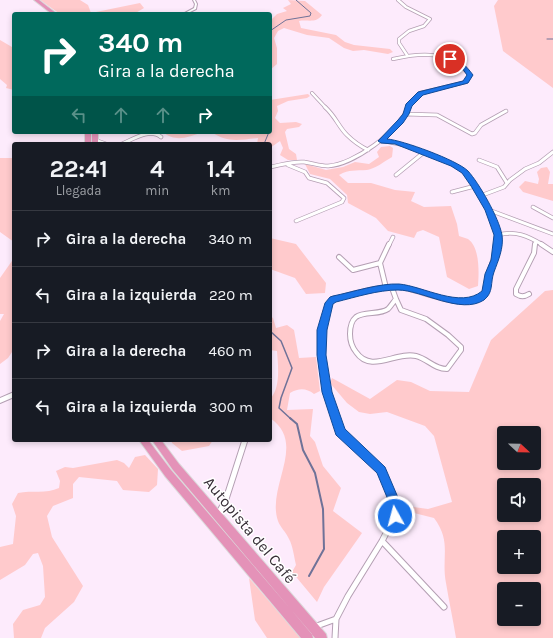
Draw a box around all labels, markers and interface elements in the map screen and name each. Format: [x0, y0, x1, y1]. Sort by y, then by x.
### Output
text: 340 m [98, 26, 183, 59]
icon: right [32, 28, 84, 80]
pin [433, 42, 467, 76]
icon: arrive [439, 48, 461, 70]
text: Gira a la derecha [98, 60, 235, 82]
icon: left [68, 104, 90, 126]
icon: ahead [110, 104, 132, 126]
icon: ahead [152, 104, 174, 126]
icon: right [194, 104, 216, 126]
text: 22:41 [49, 155, 108, 183]
text: 4 [150, 155, 164, 183]
text: 1.4 [207, 155, 235, 183]
text: Llegada [56, 183, 101, 198]
text: min [145, 183, 169, 198]
text: km [211, 183, 230, 198]
icon: right [32, 228, 54, 250]
text: Gira a la derecha [66, 230, 186, 248]
text: 340 m [208, 230, 252, 248]
icon: left [32, 284, 54, 306]
text: Gira a la izquierda [66, 286, 197, 304]
text: 220 m [209, 286, 253, 304]
icon: right [32, 340, 54, 362]
text: Gira a la derecha [66, 342, 186, 360]
text: 460 m [209, 342, 252, 360]
icon: left [32, 396, 54, 418]
text: Gira a la izquierda [66, 398, 197, 416]
text: 300 m [209, 398, 253, 416]
north arrow [497, 426, 541, 470]
map controls [497, 426, 541, 626]
street label: Autopista del Café [200, 473, 300, 587]
button: sound [497, 478, 541, 522]
position arrow [374, 495, 416, 537]
button: + [497, 530, 541, 574]
button: − [497, 582, 541, 626]

